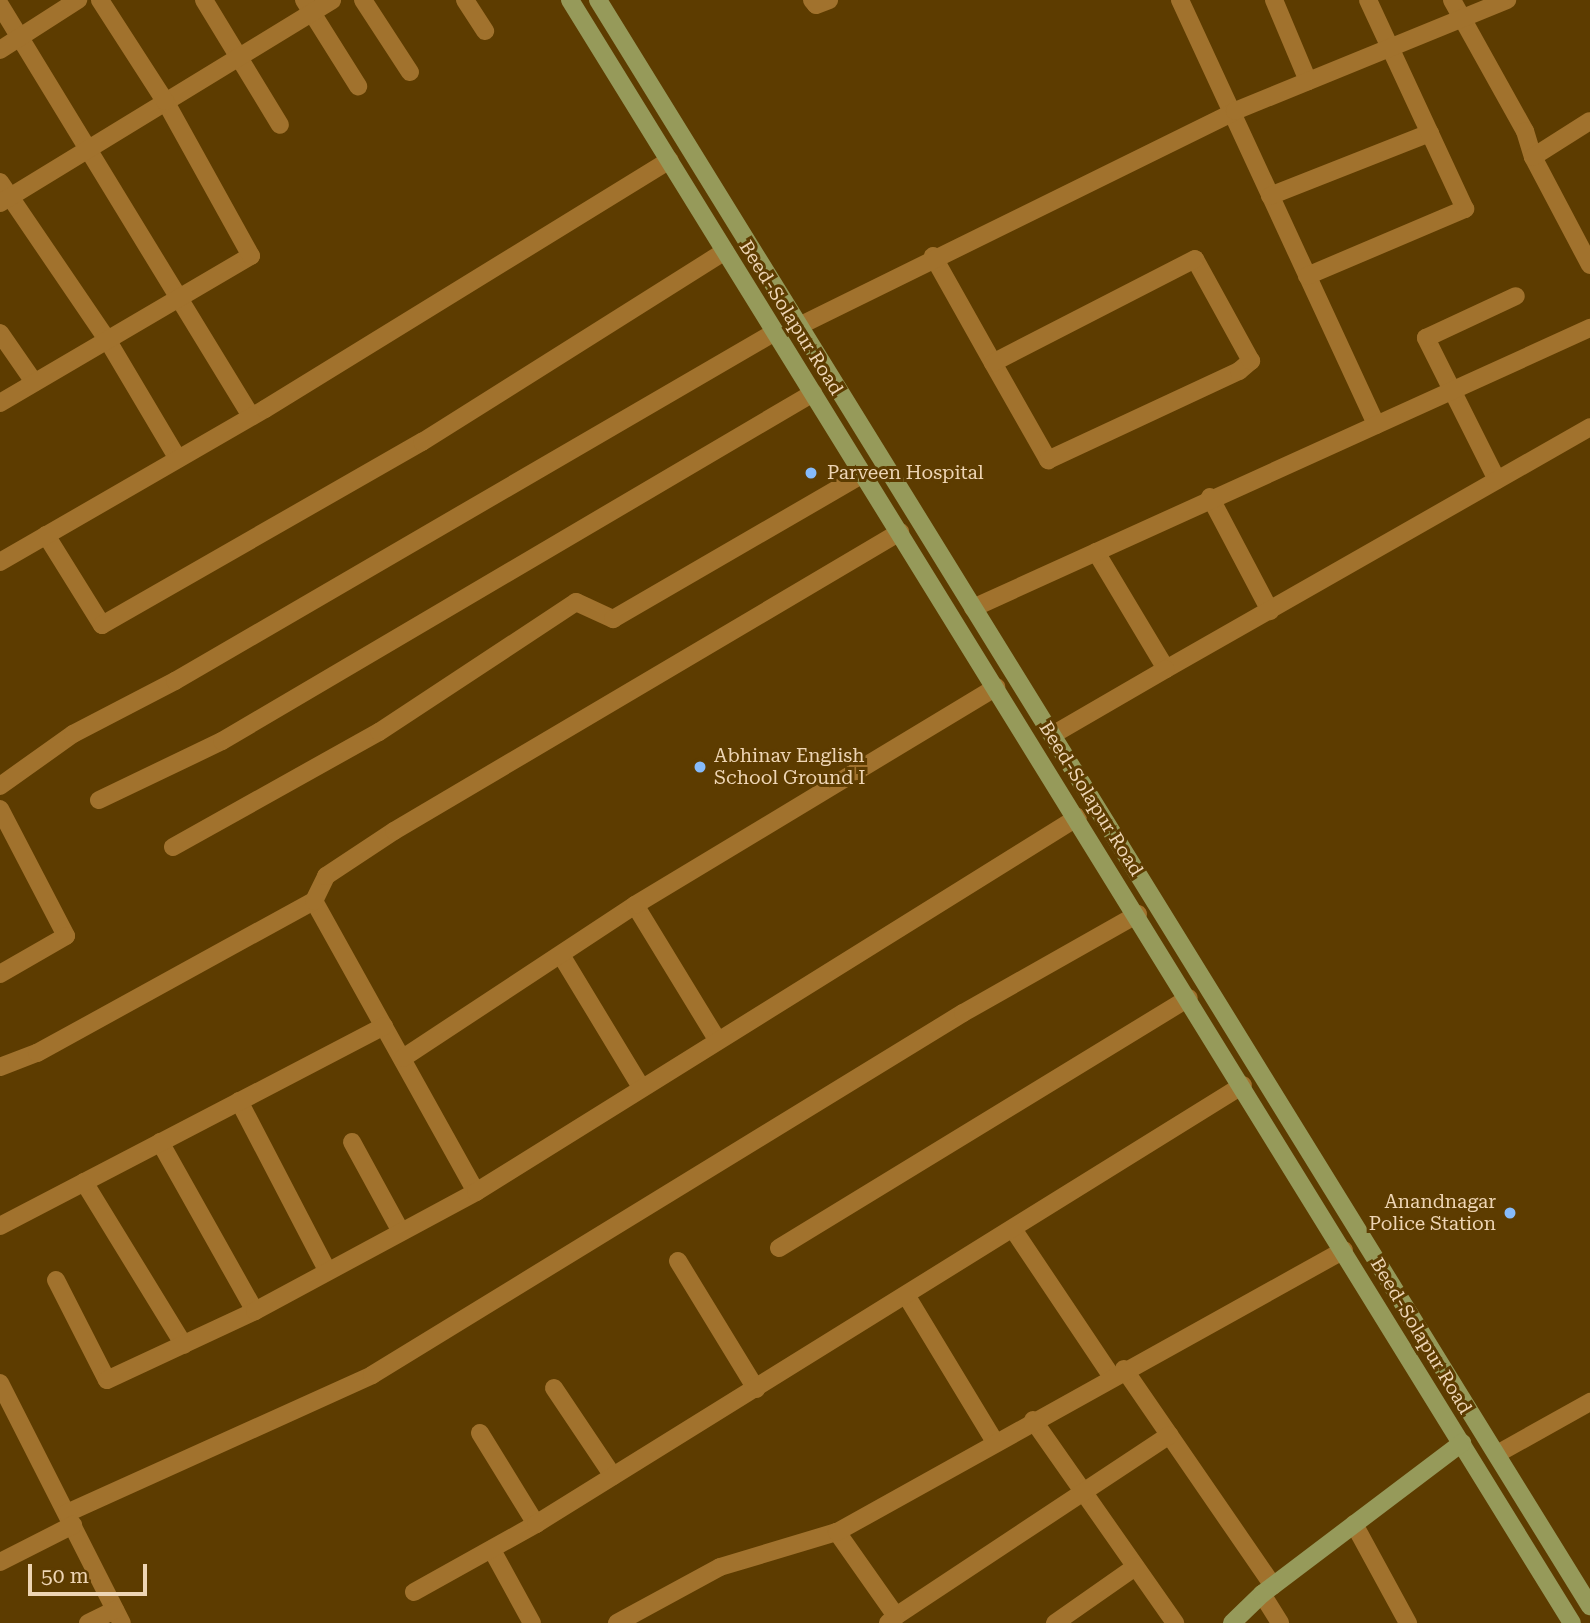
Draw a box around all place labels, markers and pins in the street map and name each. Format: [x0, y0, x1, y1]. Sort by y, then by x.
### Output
place label: Parveen Hospital [827, 462, 984, 484]
marker: Parveen Hospital [801, 463, 821, 483]
place label: Abhinav English School Ground I [714, 745, 865, 789]
marker: Abhinav English School Ground I [692, 759, 708, 775]
place label: Anandnagar Police Station [1369, 1191, 1496, 1235]
marker: Anandnagar Police Station [1502, 1205, 1518, 1221]

